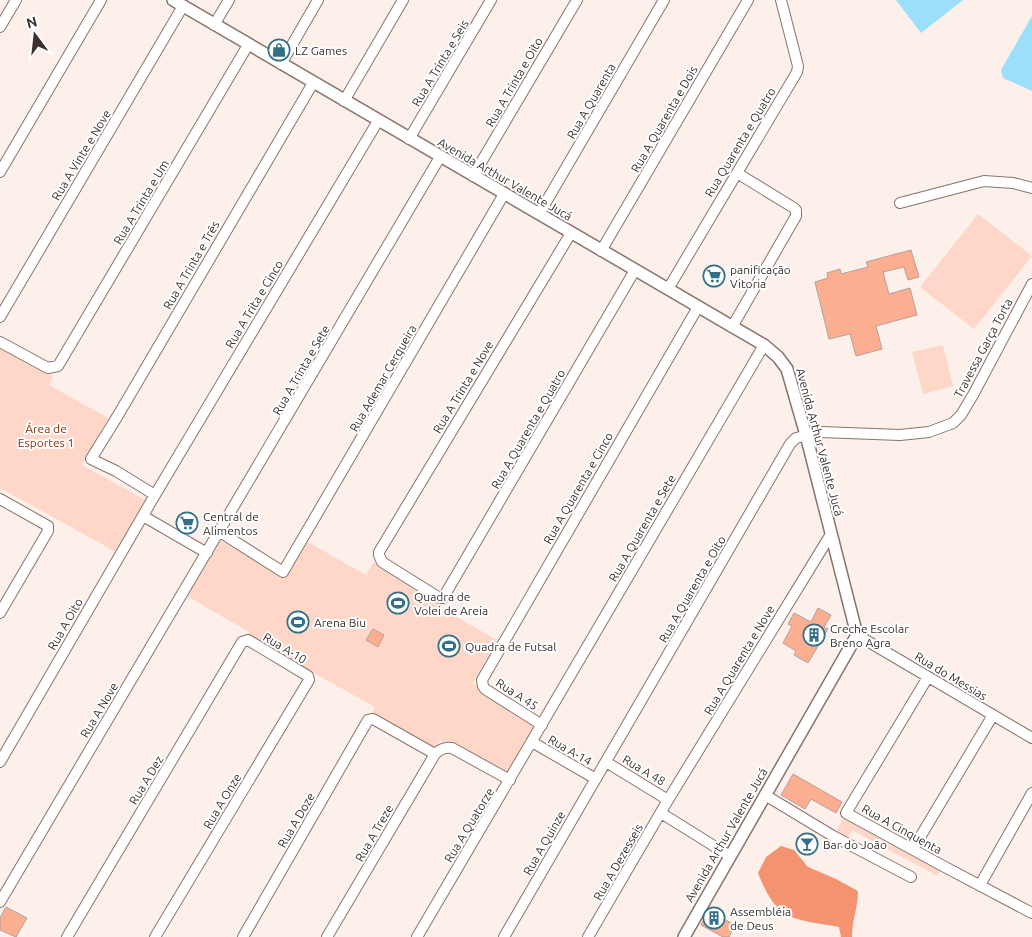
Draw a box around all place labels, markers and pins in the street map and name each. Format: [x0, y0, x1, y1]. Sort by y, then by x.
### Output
shop icon: LZ Games [267, 38, 291, 62]
place label: LZ Games [295, 44, 347, 57]
place label: panificação Vitoria [730, 263, 791, 290]
supermarket icon: panificação Vitoria [702, 264, 726, 288]
place label: Central de Alimentos [203, 510, 259, 537]
supermarket icon: Central de Alimentos [175, 511, 199, 535]
place label: Quadra de Volei de Areia [414, 590, 488, 617]
sports icon: Quadra de Volei de Areia [386, 591, 410, 615]
sports icon: Arena Biu [286, 610, 310, 634]
place label: Arena Biu [314, 616, 366, 629]
place label: Creche Escolar Breno Agra [830, 622, 909, 649]
building icon: Creche Escolar Breno Agra [802, 623, 826, 647]
sports icon: Quadra de Futsal [437, 634, 461, 658]
place label: Quadra de Futsal [465, 640, 556, 653]
bar icon: Bar do João [795, 832, 819, 856]
place label: Bar do João [823, 838, 887, 851]
place label: Assembléia de Deus [730, 905, 791, 932]
building icon: Assembléia de Deus [702, 906, 726, 930]

